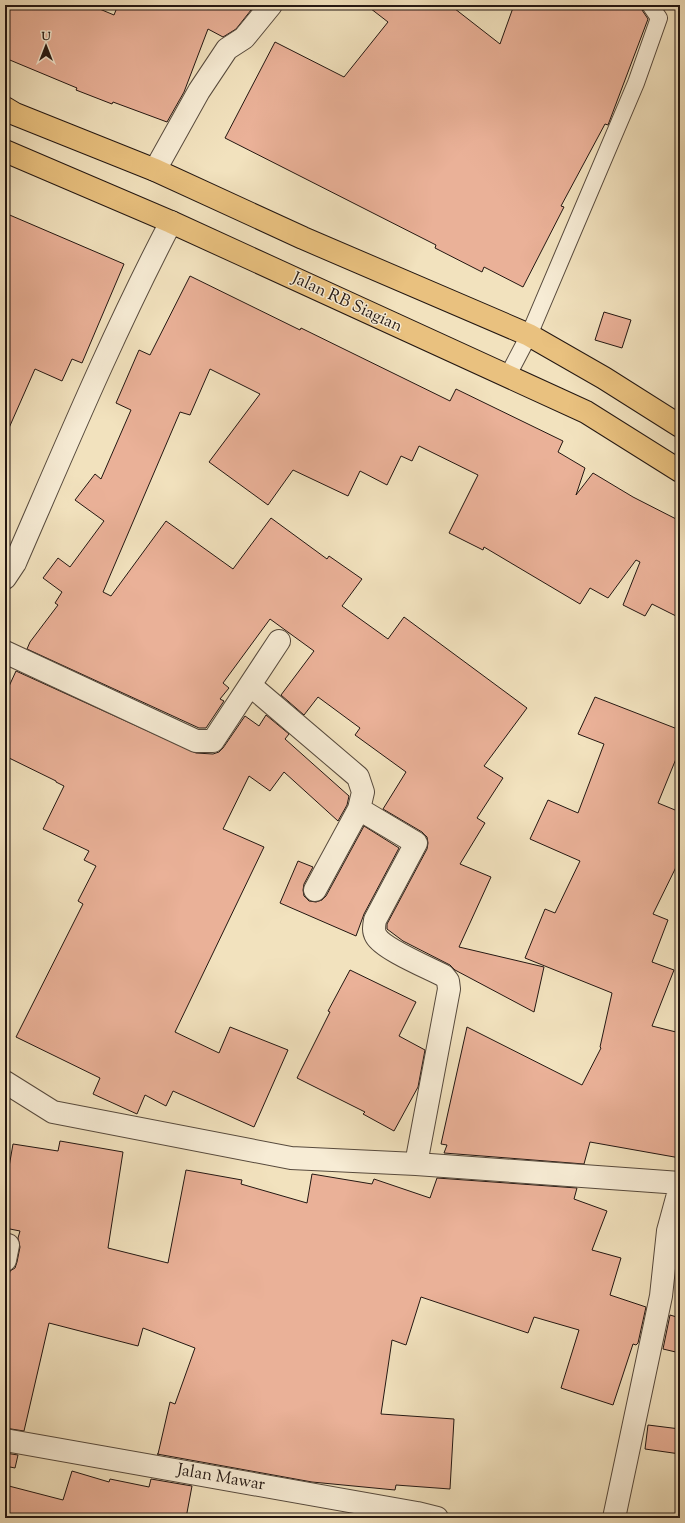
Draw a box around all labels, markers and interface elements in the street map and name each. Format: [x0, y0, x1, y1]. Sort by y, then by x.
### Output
north arrow [26, 26, 66, 66]
text: U [41, 29, 51, 45]
street label: Jalan RB Siagian [287, 267, 406, 339]
street label: Jalan Mawar [174, 1458, 267, 1498]

